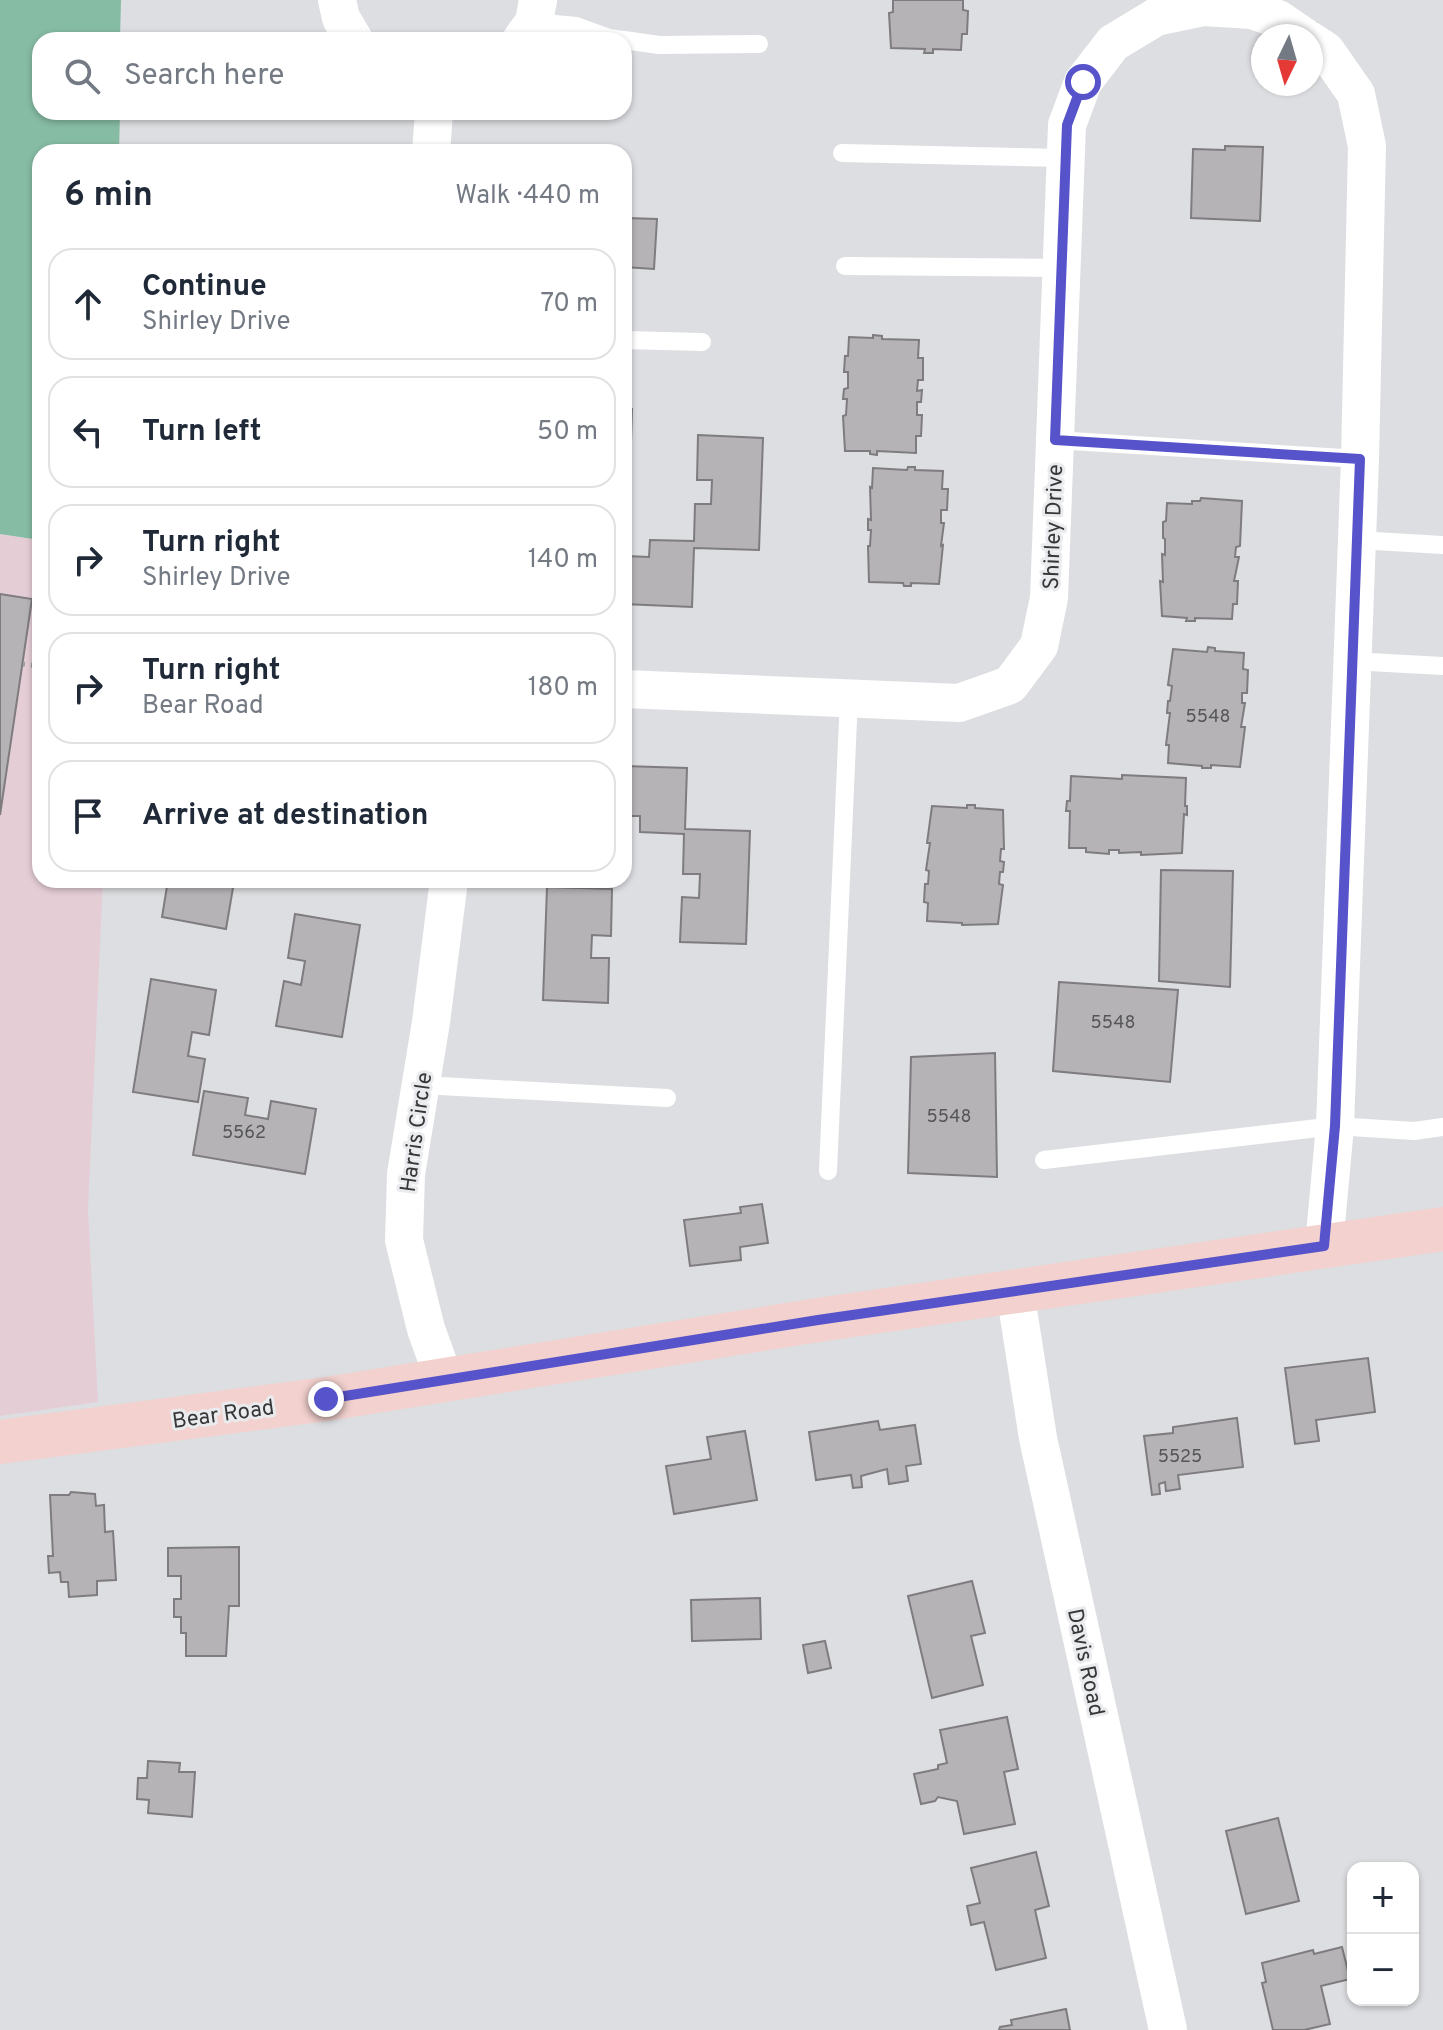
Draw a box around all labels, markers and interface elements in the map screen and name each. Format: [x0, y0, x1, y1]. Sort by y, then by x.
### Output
north arrow [1251, 24, 1323, 96]
search box [32, 32, 632, 120]
icon: search [60, 54, 104, 98]
text: Search here [124, 58, 284, 95]
route start [1065, 64, 1101, 100]
text: 6 min [64, 175, 153, 218]
text: Walk · 440 m [455, 180, 600, 213]
text: Continue [142, 269, 267, 306]
icon: ahead [66, 282, 110, 326]
text: 70 m [540, 288, 598, 321]
text: Shirley Drive [142, 306, 291, 339]
icon: left [66, 410, 110, 454]
text: Turn left [142, 414, 262, 451]
text: 50 m [537, 416, 598, 449]
street label: Shirley Drive [1039, 464, 1070, 590]
text: Turn right [142, 525, 280, 562]
icon: right [66, 538, 110, 582]
text: 140 m [528, 544, 598, 577]
text: Shirley Drive [142, 562, 291, 595]
text: Turn right [142, 653, 280, 690]
icon: right [66, 666, 110, 710]
text: 180 m [528, 672, 598, 705]
text: Bear Road [142, 690, 264, 723]
house number: 5548 [1186, 706, 1230, 729]
icon: arrive [66, 794, 110, 838]
text: Arrive at destination [142, 798, 428, 835]
house number: 5548 [1091, 1012, 1135, 1035]
street label: Harris Circle [396, 1071, 439, 1194]
house number: 5548 [927, 1106, 971, 1129]
house number: 5562 [222, 1122, 266, 1145]
route end [308, 1381, 344, 1417]
street label: Bear Road [171, 1395, 276, 1436]
house number: 5525 [1158, 1446, 1202, 1469]
street label: Davis Road [1060, 1606, 1109, 1719]
map controls [1347, 1862, 1419, 2006]
button: + [1347, 1862, 1419, 1934]
button: − [1347, 1934, 1419, 2006]

